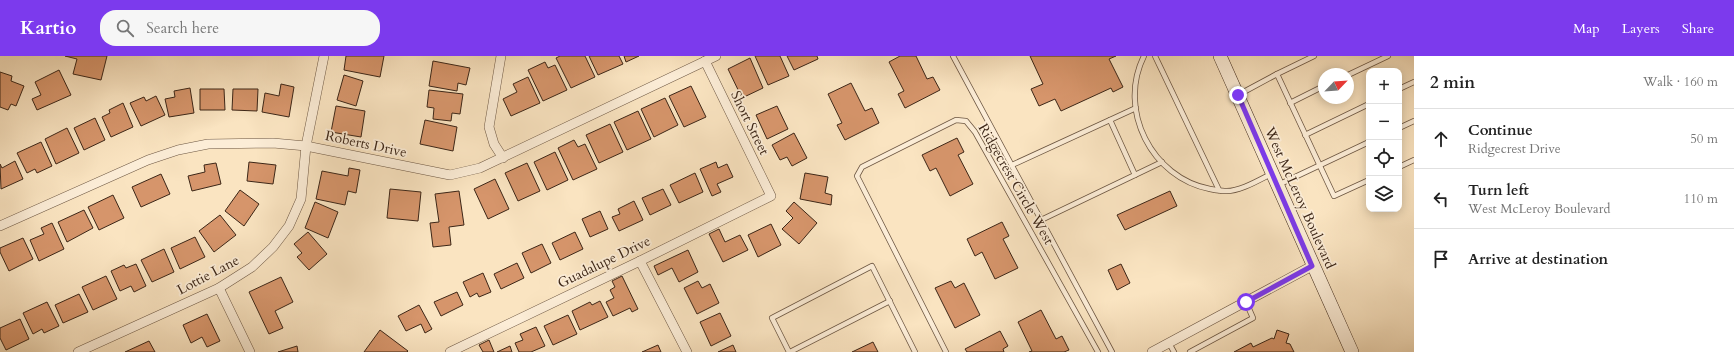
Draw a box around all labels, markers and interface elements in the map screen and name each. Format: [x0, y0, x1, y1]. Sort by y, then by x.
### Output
search box [100, 10, 380, 46]
text: Kartio [20, 15, 76, 41]
icon: search [114, 17, 136, 39]
text: Search here [146, 18, 219, 38]
text: Map [1573, 19, 1600, 38]
text: Layers [1622, 19, 1660, 38]
text: Share [1682, 19, 1714, 38]
north arrow [1318, 68, 1354, 104]
map controls [1366, 68, 1402, 212]
button: + [1366, 68, 1402, 104]
text: 2 min [1430, 71, 1475, 94]
text: Walk · 160 m [1643, 73, 1718, 91]
route end [1229, 86, 1247, 104]
street label: Short Street [726, 88, 774, 159]
button: − [1366, 104, 1402, 140]
street label: Ridgecrest Circle West [974, 120, 1059, 248]
text: Continue [1468, 120, 1533, 140]
street label: West McLeroy Boulevard [1260, 123, 1340, 272]
street label: Roberts Drive [323, 126, 409, 162]
icon: ahead [1430, 128, 1452, 150]
text: 50 m [1690, 130, 1718, 148]
button: locate [1366, 140, 1402, 176]
text: Ridgecrest Drive [1468, 140, 1561, 158]
button: layers [1366, 176, 1402, 212]
text: Turn left [1468, 180, 1529, 200]
icon: left [1430, 188, 1452, 210]
text: 110 m [1684, 190, 1718, 208]
text: West McLeroy Boulevard [1468, 200, 1610, 218]
street label: Guadalupe Drive [554, 231, 654, 293]
icon: arrive [1430, 248, 1452, 270]
text: Arrive at destination [1468, 249, 1608, 269]
street label: Lottie Lane [174, 251, 242, 299]
route start [1237, 293, 1255, 311]

